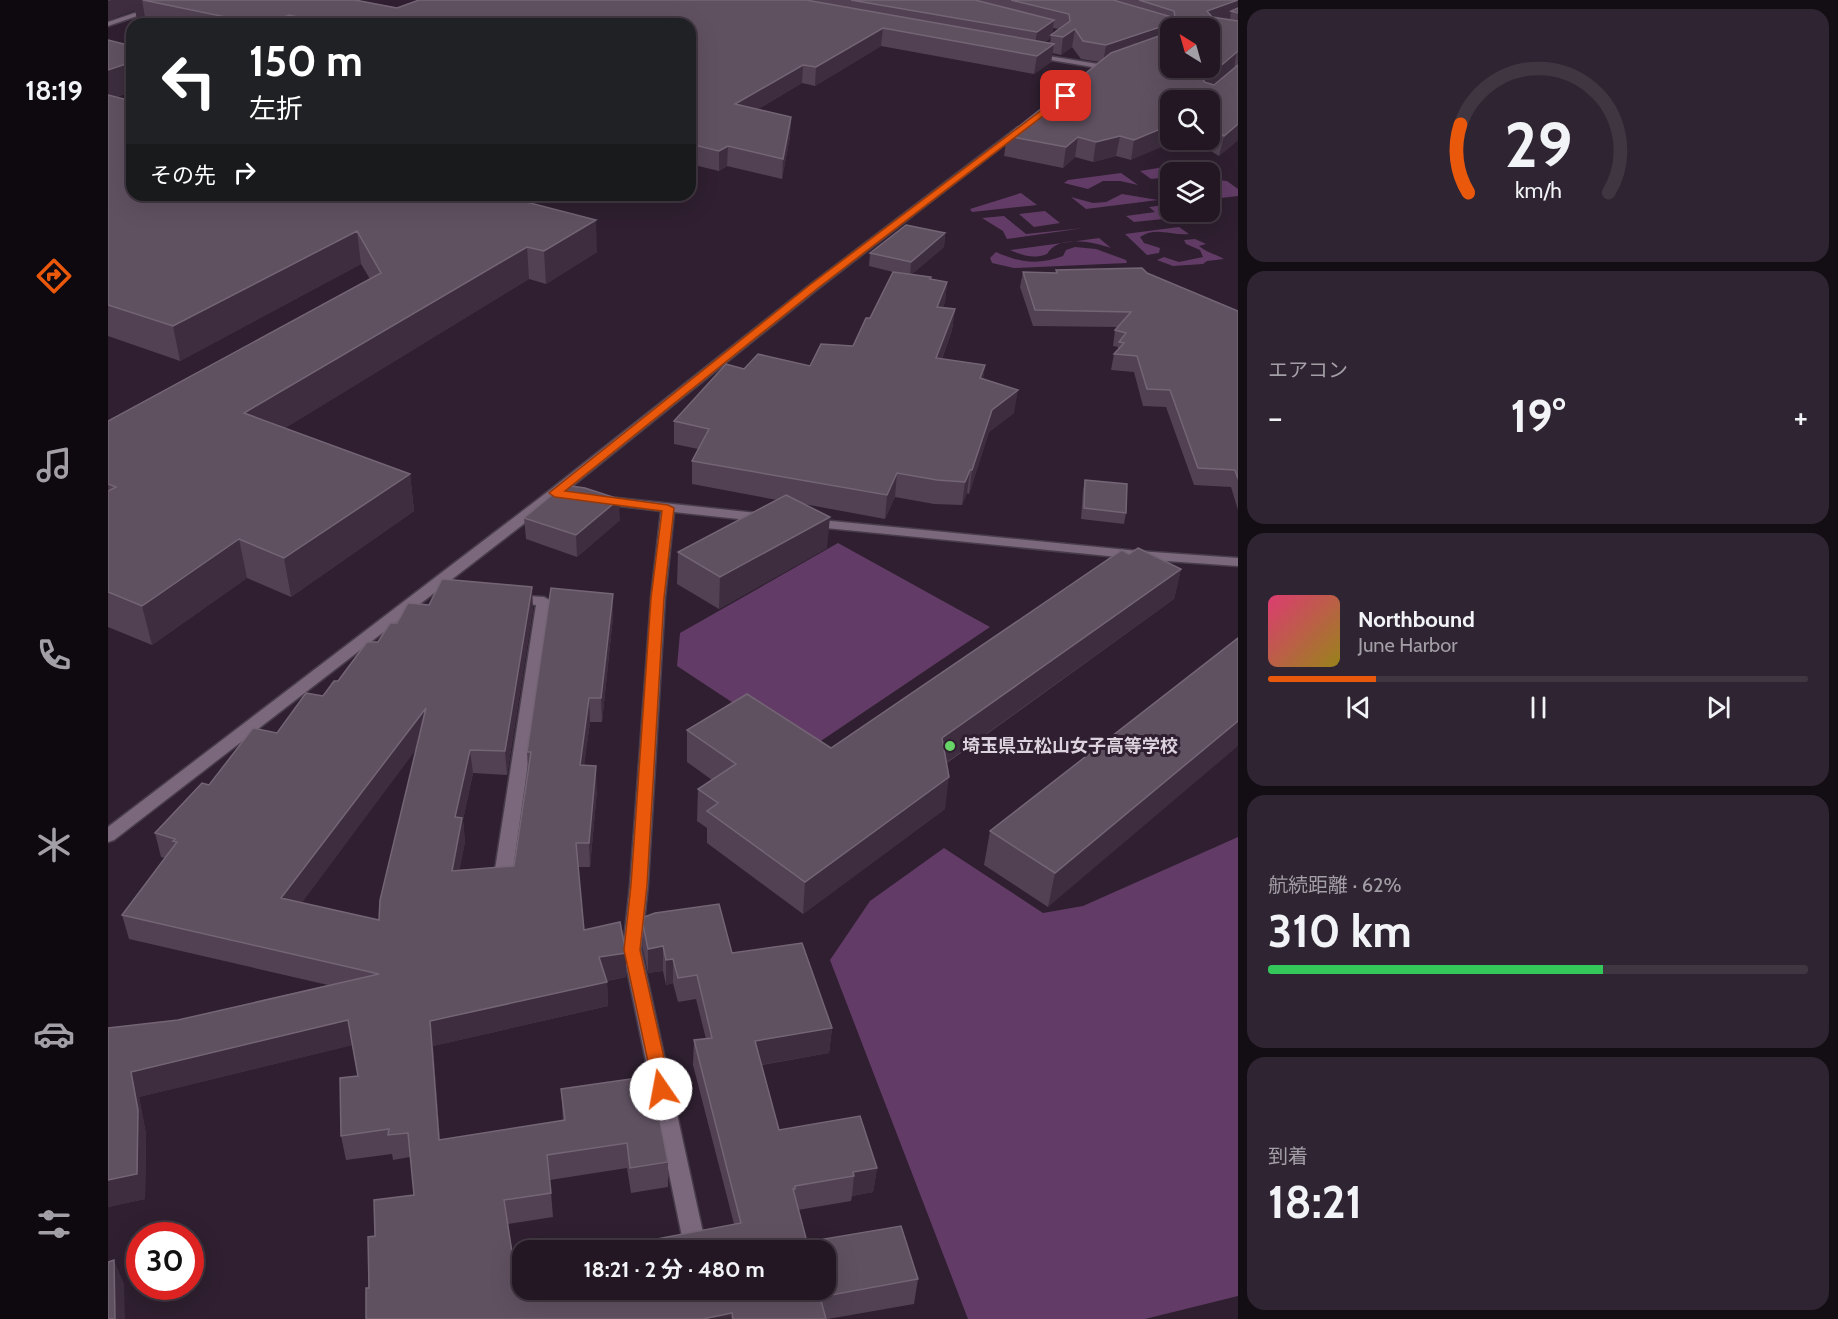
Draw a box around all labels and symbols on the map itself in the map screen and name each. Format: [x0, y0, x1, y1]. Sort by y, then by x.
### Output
north arrow [1160, 18, 1220, 78]
pin [1040, 70, 1091, 121]
place label: 埼玉県立松山女子高等学校 [962, 735, 1178, 757]
marker: 埼玉県立松山女子高等学校 [943, 739, 957, 753]
position arrow [629, 1057, 693, 1121]
speed limit sign: 30 [126, 1222, 204, 1300]

